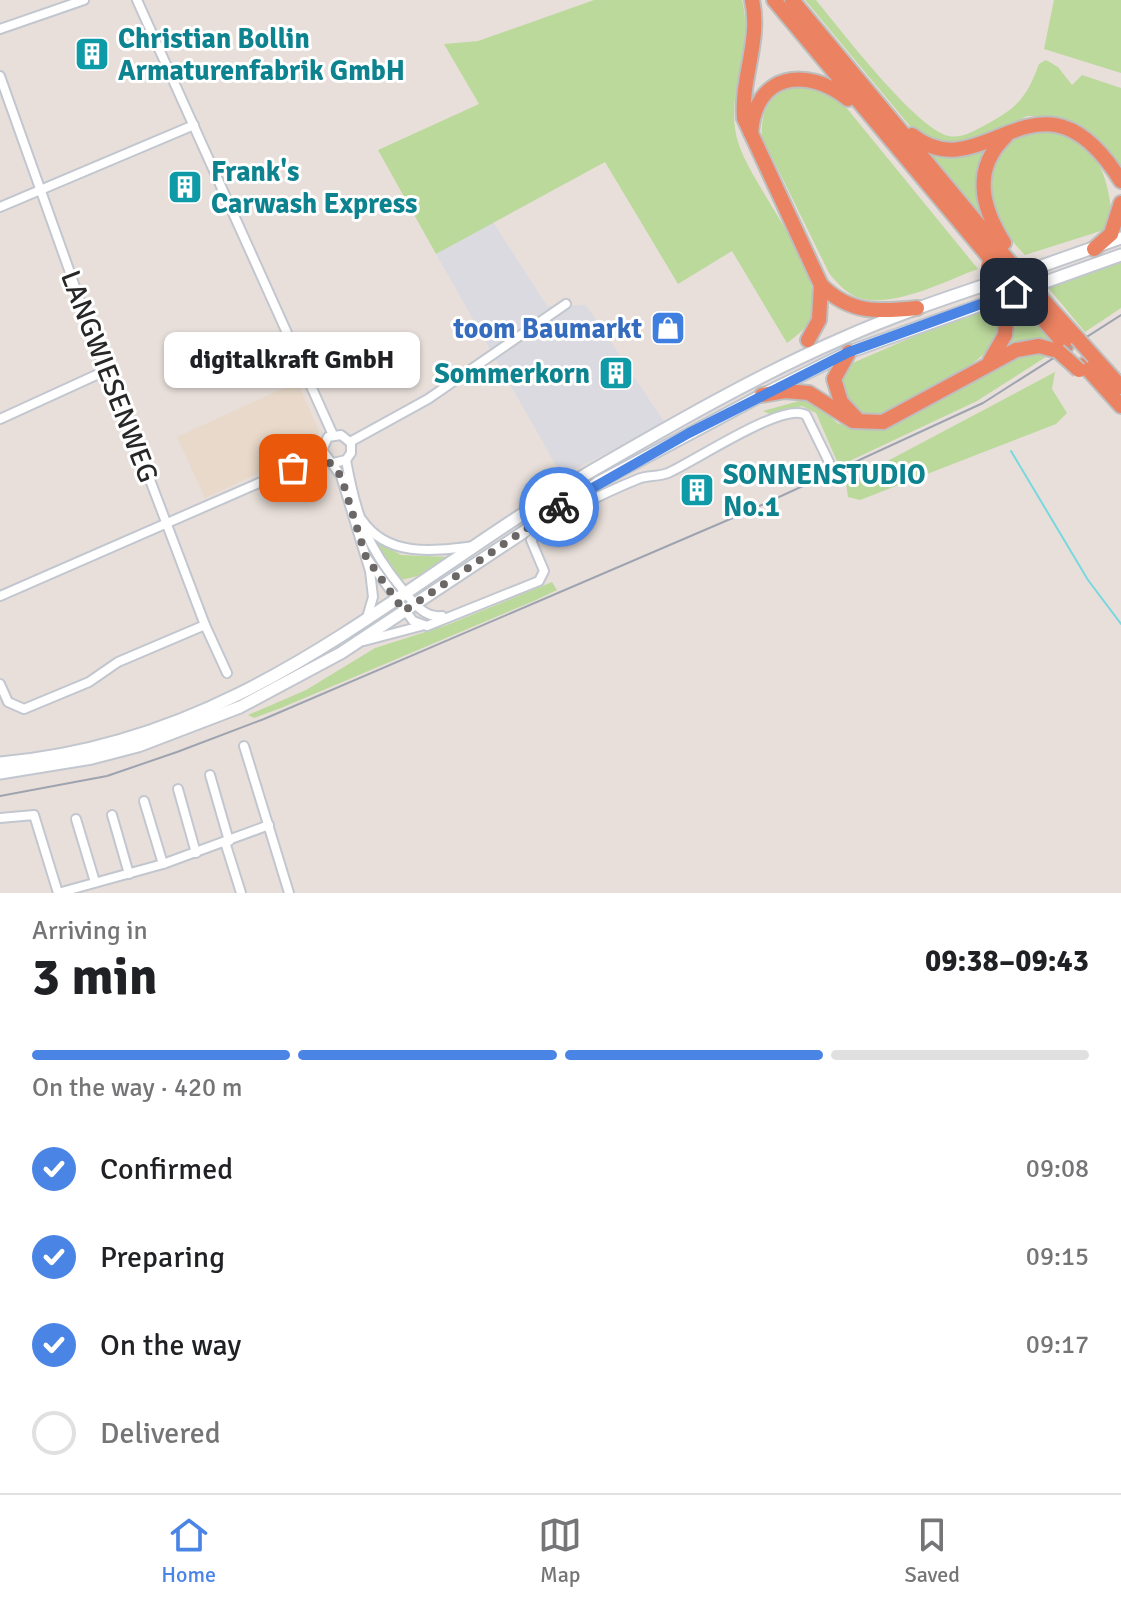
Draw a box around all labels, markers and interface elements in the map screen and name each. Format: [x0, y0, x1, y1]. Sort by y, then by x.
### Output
place label: Christian Bollin Armaturenfabrik GmbH [118, 22, 405, 88]
building icon: Christian Bollin Armaturenfabrik GmbH [73, 35, 111, 73]
place label: Frank's Carwash Express [211, 155, 417, 221]
building icon: Frank's Carwash Express [166, 168, 204, 206]
pin [980, 258, 1048, 326]
street label: LANGWIESENWEG [53, 266, 165, 487]
icon: home [992, 270, 1036, 314]
shop icon: toom Baumarkt [649, 309, 687, 347]
place label: toom Baumarkt [453, 312, 643, 346]
callout: digitalkraft GmbH [165, 332, 421, 388]
text: digitalkraft GmbH [190, 344, 394, 376]
building icon: Sommerkorn [597, 354, 635, 392]
place label: Sommerkorn [434, 357, 590, 391]
pin [259, 434, 327, 502]
icon: bag [271, 446, 315, 490]
place label: SONNENSTUDIO No.1 [723, 458, 926, 524]
courier [519, 467, 599, 547]
building icon: SONNENSTUDIO No.1 [678, 471, 716, 509]
icon: bike [537, 485, 581, 529]
text: Arriving in [32, 915, 148, 947]
text: 09:38–09:43 [925, 943, 1089, 980]
text: 3 min [32, 945, 158, 1009]
text: On the way · 420 m [32, 1072, 242, 1104]
icon: check [32, 1147, 76, 1191]
text: Confirmed [100, 1151, 233, 1188]
text: 09:08 [1026, 1153, 1089, 1185]
icon: check [32, 1235, 76, 1279]
text: Preparing [100, 1239, 225, 1276]
text: 09:15 [1026, 1241, 1089, 1273]
icon: check [32, 1323, 76, 1367]
text: On the way [100, 1327, 241, 1364]
text: 09:17 [1026, 1329, 1089, 1361]
text: Delivered [100, 1415, 221, 1452]
tab: Home [161, 1513, 216, 1588]
tab: Map [538, 1513, 582, 1588]
tab: Saved [904, 1513, 960, 1588]

